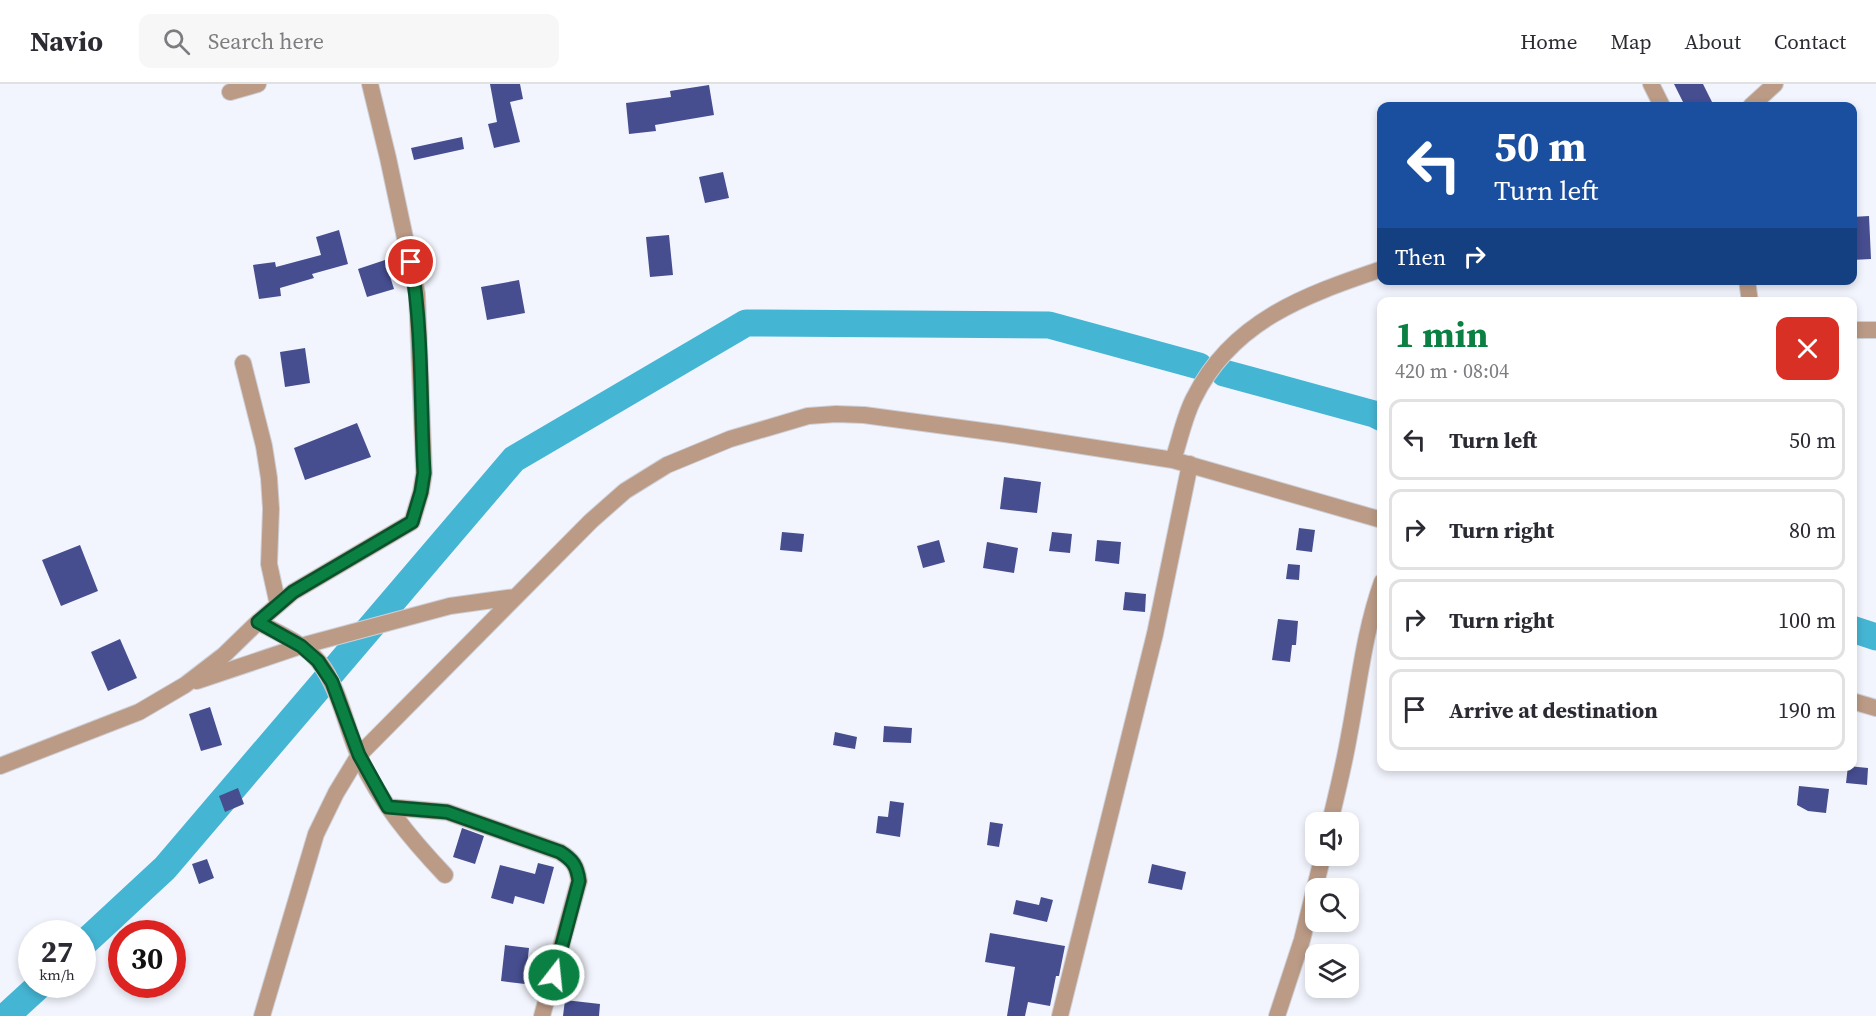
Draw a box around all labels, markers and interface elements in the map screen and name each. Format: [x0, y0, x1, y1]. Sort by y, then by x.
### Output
search box [139, 14, 559, 68]
text: Navio [30, 22, 103, 60]
icon: search [160, 25, 193, 58]
text: Search here [208, 26, 324, 56]
text: Home [1520, 27, 1578, 56]
text: Map [1611, 27, 1652, 56]
text: About [1685, 27, 1741, 56]
text: Contact [1774, 27, 1846, 56]
text: 50 m [1494, 117, 1587, 175]
icon: left [1395, 126, 1473, 204]
text: Turn left [1494, 172, 1598, 209]
pin [385, 236, 436, 287]
icon: right [1458, 240, 1491, 273]
text: Then [1395, 242, 1446, 272]
icon: arrive [394, 245, 427, 278]
text: 1 min [1395, 310, 1488, 359]
button: close [1776, 317, 1839, 380]
text: 420 m · 08:04 [1395, 357, 1509, 385]
icon: left [1398, 423, 1431, 456]
text: Turn left [1449, 425, 1537, 455]
text: 50 m [1789, 425, 1836, 455]
icon: right [1398, 513, 1431, 546]
text: Turn right [1449, 515, 1554, 545]
text: 80 m [1789, 515, 1836, 545]
icon: right [1398, 603, 1431, 636]
text: Turn right [1449, 605, 1554, 635]
text: 100 m [1778, 605, 1836, 635]
icon: arrive [1398, 693, 1431, 726]
text: Arrive at destination [1449, 695, 1658, 725]
text: 190 m [1778, 695, 1836, 725]
map controls [1305, 812, 1359, 998]
button: sound [1305, 812, 1359, 866]
button: search [1305, 878, 1359, 932]
speed limit sign: 30 [108, 920, 186, 998]
text: 27 [41, 931, 73, 972]
position arrow [522, 943, 586, 1007]
button: layers [1305, 944, 1359, 998]
text: km/h [39, 964, 75, 985]

